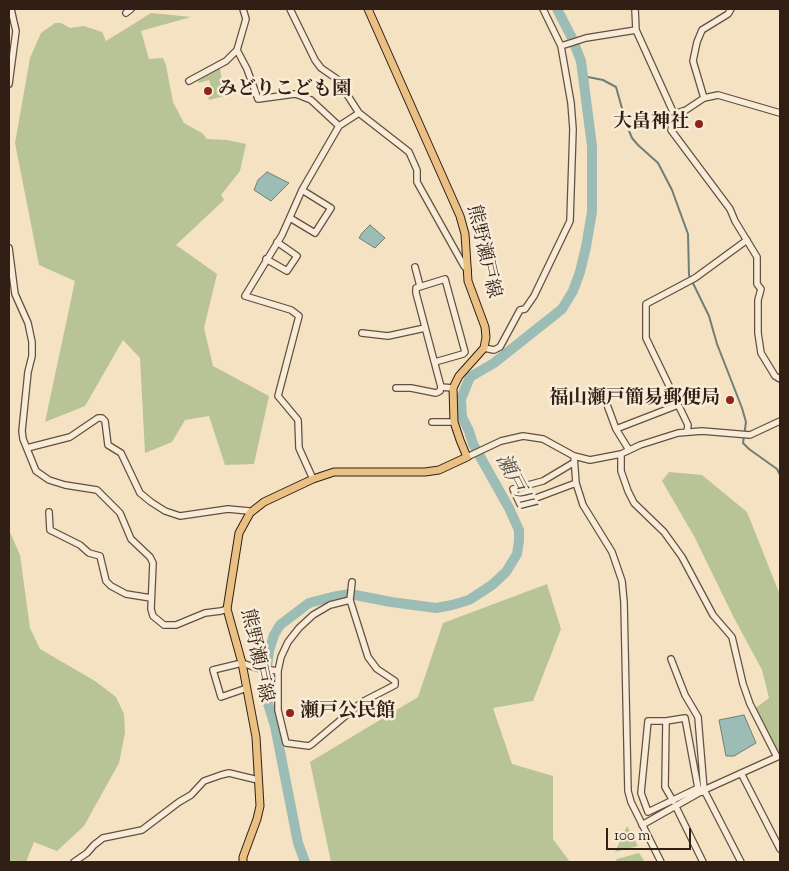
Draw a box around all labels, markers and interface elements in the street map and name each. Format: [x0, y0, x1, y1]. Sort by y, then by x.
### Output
place label: みどりこども園 [218, 80, 351, 102]
marker: みどりこども園 [202, 85, 214, 97]
place label: 大畠神社 [613, 113, 689, 135]
marker: 大畠神社 [693, 118, 705, 130]
street label: 熊野瀬戸線 [460, 203, 504, 301]
place label: 福山瀬戸簡易郵便局 [549, 389, 720, 411]
marker: 福山瀬戸簡易郵便局 [724, 394, 736, 406]
water label: 瀬戸川 [488, 451, 538, 515]
street label: 熊野瀬戸線 [234, 607, 276, 705]
place label: 瀬戸公民館 [300, 702, 395, 724]
marker: 瀬戸公民館 [284, 707, 296, 719]
scale bar [609, 818, 694, 850]
text: 100 m [614, 826, 650, 847]

